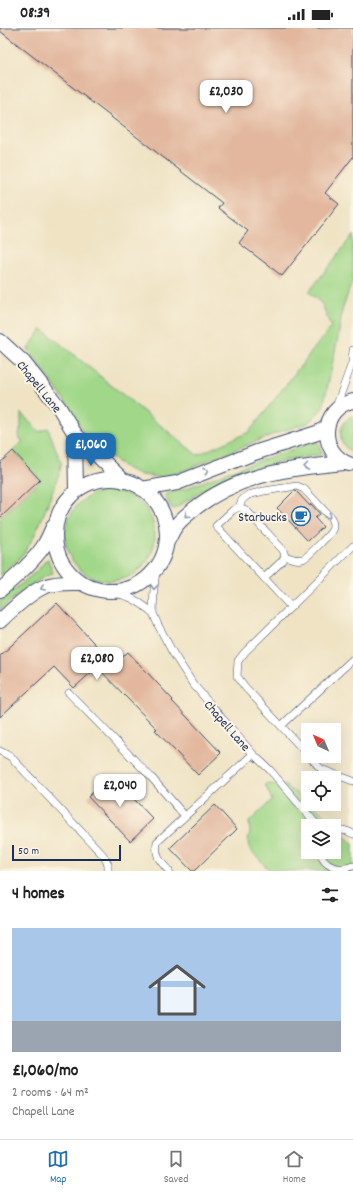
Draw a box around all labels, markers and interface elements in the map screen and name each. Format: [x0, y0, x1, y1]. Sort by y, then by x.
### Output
text: 08:39 [20, 3, 50, 25]
pin: £2,030 [193, 80, 259, 114]
text: £2,030 [209, 83, 243, 102]
street label: Chapell Lane [11, 357, 65, 418]
pin: £1,060 [58, 433, 124, 467]
text: £1,060 [75, 436, 107, 455]
one-way arrow [303, 462, 309, 471]
one-way arrow [203, 467, 210, 475]
cafe icon: Starbucks [290, 505, 312, 527]
place label: Starbucks [238, 509, 287, 528]
one-way arrow [184, 510, 192, 517]
one-way arrow [324, 511, 331, 518]
one-way arrow [40, 583, 47, 591]
one-way arrow [150, 584, 159, 590]
pin: £2,080 [64, 647, 130, 681]
text: £2,080 [80, 650, 114, 669]
street label: Chapell Lane [198, 697, 254, 757]
north arrow [301, 723, 341, 763]
map controls [301, 723, 341, 859]
button: locate [301, 771, 341, 811]
pin: £2,040 [87, 774, 153, 808]
text: £2,040 [103, 777, 137, 796]
button: layers [301, 819, 341, 859]
scale bar [12, 843, 121, 862]
text: 50 m [18, 844, 39, 860]
text: 4 homes [12, 883, 65, 907]
icon: filters [319, 884, 341, 906]
icon: home [141, 954, 213, 1026]
text: £1,060/mo [12, 1060, 78, 1084]
text: 2 rooms · 64 m² [12, 1084, 89, 1103]
text: Chapell Lane [12, 1103, 75, 1122]
tab: Map [47, 1148, 69, 1188]
tab: Saved [164, 1148, 188, 1188]
tab: Home [283, 1148, 306, 1188]

